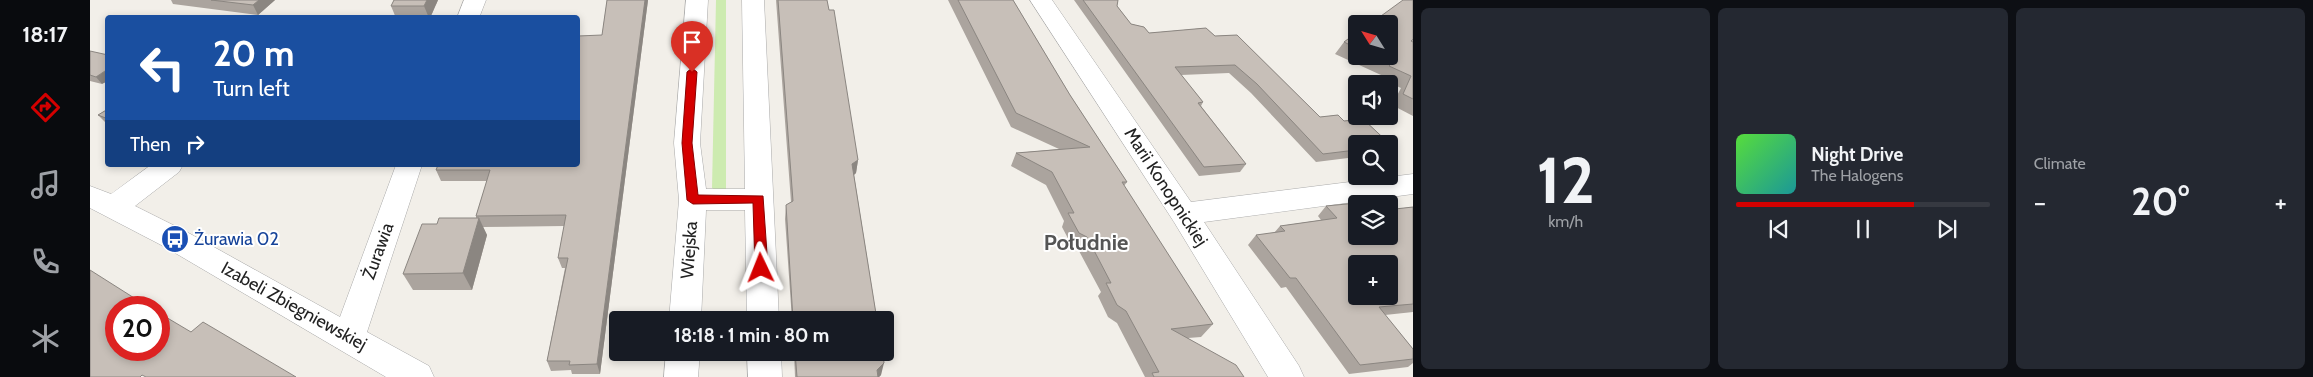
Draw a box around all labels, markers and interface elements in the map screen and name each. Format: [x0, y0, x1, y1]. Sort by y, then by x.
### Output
north arrow [1348, 15, 1398, 65]
map controls [1348, 15, 1398, 305]
text: 18:17 [22, 21, 68, 48]
pin [671, 21, 713, 72]
icon: arrive [678, 28, 706, 56]
text: 20 m [213, 32, 295, 75]
icon: left [130, 35, 195, 100]
text: Turn left [213, 75, 290, 102]
button: sound [1348, 75, 1398, 125]
icon: directions [28, 90, 63, 125]
street label: Marii Konopnickiej [1119, 124, 1213, 250]
icon: right [181, 130, 209, 158]
text: Then [130, 133, 171, 156]
button: search [1348, 135, 1398, 185]
text: 12 [1536, 140, 1595, 219]
text: Night Drive [1811, 143, 1903, 166]
text: Climate [2034, 154, 2086, 173]
text: The Halogens [1811, 166, 1903, 185]
icon: music [28, 167, 63, 202]
text: 20° [2131, 178, 2189, 225]
text: − [2034, 185, 2046, 219]
text: + [2275, 185, 2287, 219]
button: layers [1348, 195, 1398, 245]
text: km/h [1548, 212, 1583, 231]
icon: previous [1765, 215, 1793, 243]
icon: pause [1849, 215, 1877, 243]
icon: next [1933, 215, 1961, 243]
street label: Żurawia [358, 219, 399, 282]
street label: Wiejska [676, 220, 702, 280]
bus stop icon: Żurawia 02 [160, 224, 190, 254]
place label: Żurawia 02 [194, 228, 279, 250]
district label: Południe [1044, 229, 1128, 256]
position arrow [734, 241, 786, 293]
icon: phone [28, 244, 63, 279]
button: + [1348, 255, 1398, 305]
street label: Izabeli Zbiegniewskiej [217, 257, 371, 355]
speed limit sign: 20 [105, 296, 170, 361]
icon: climate [28, 321, 63, 356]
text: 18:18 · 1 min · 80 m [674, 324, 829, 347]

